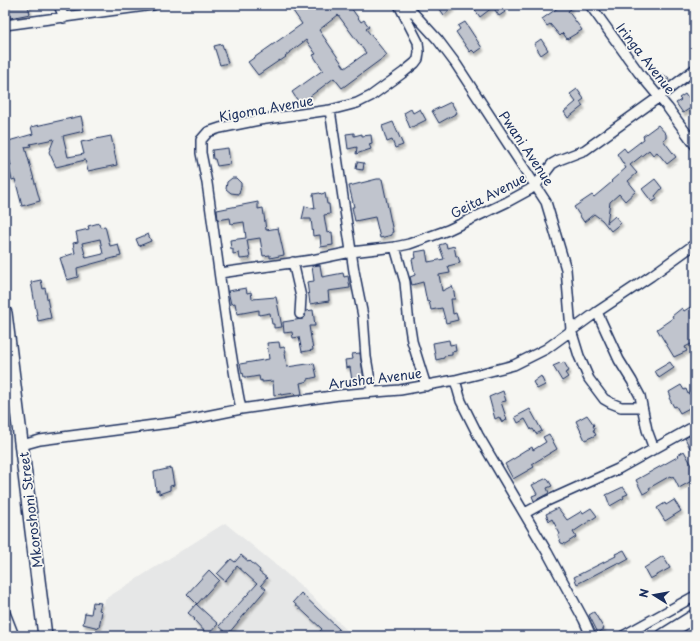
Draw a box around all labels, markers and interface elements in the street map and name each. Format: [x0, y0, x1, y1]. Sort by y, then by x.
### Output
street label: Iringa Avenue [612, 18, 680, 98]
street label: Kigoma Avenue [217, 90, 315, 126]
street label: Pwani Avenue [495, 107, 559, 189]
street label: Geita Avenue [447, 168, 529, 222]
street label: Arusha Avenue [327, 363, 423, 393]
street label: Mkoroshoni Street [13, 451, 47, 569]
north arrow [634, 575, 674, 615]
text: N [635, 587, 653, 599]

